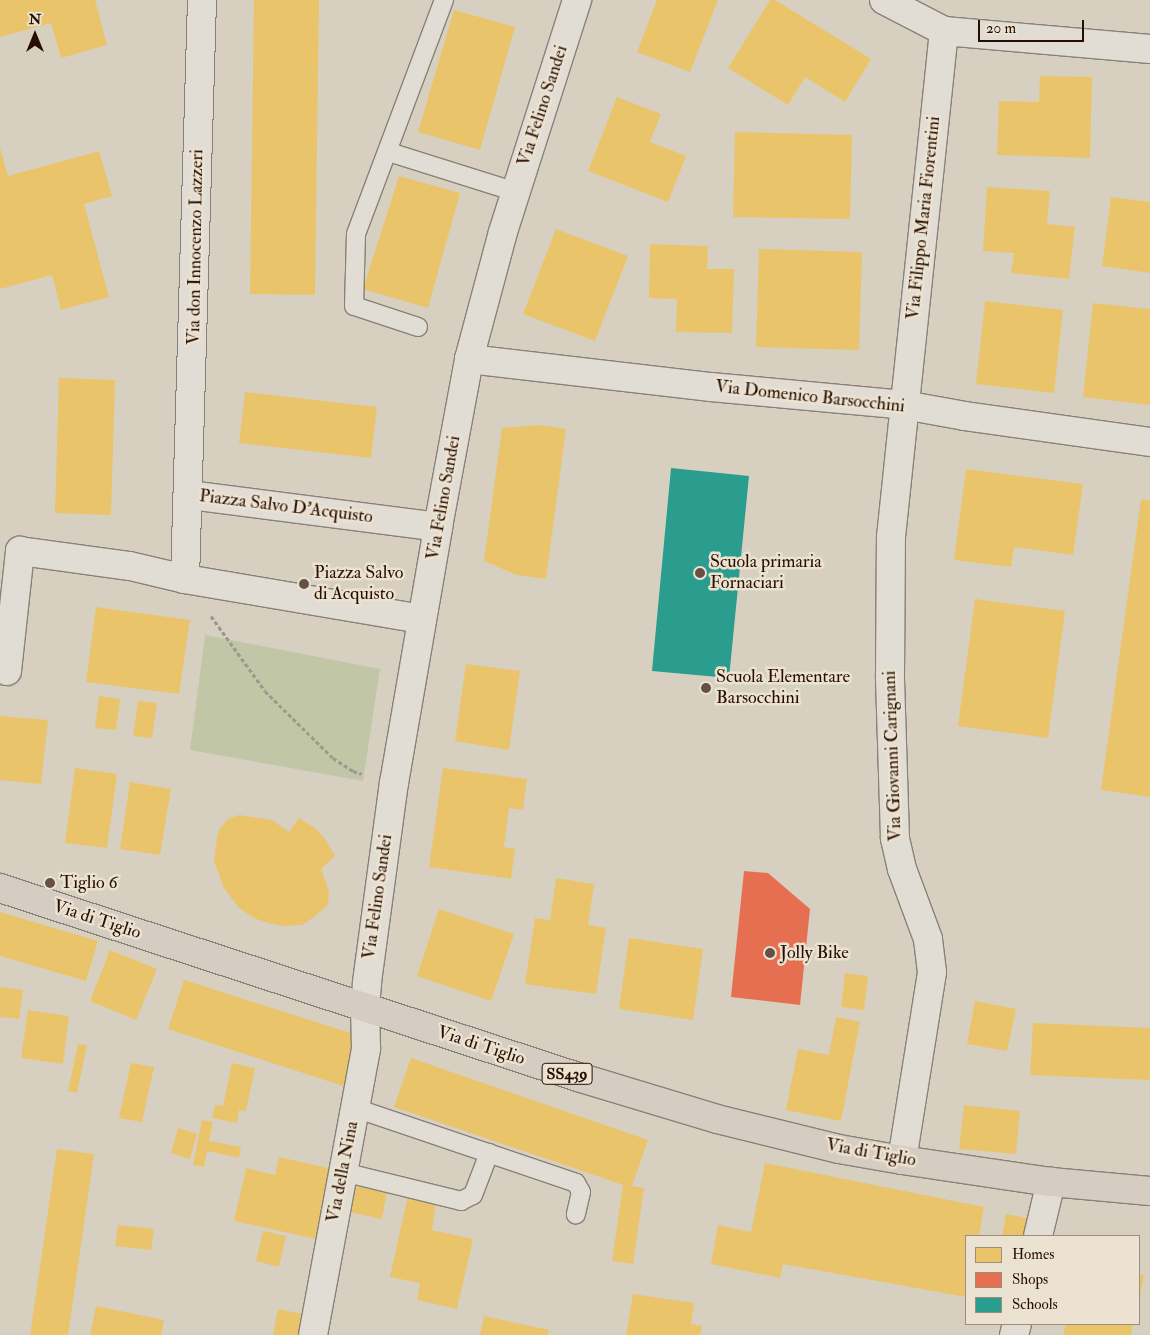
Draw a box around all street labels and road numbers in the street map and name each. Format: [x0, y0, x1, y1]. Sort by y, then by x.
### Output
street label: Via Felino Sandei [513, 43, 573, 169]
street label: Via Filippo Maria Fiorentini [903, 115, 945, 321]
street label: Via don Innocenzo Lazzeri [183, 149, 209, 345]
street label: Via Domenico Barsocchini [714, 376, 906, 418]
street label: Via Felino Sandei [422, 434, 466, 562]
street label: Piazza Salvo D'Acquisto [198, 486, 374, 528]
street label: Via Giovanni Carignani [879, 670, 907, 842]
street label: Via Felino Sandei [359, 833, 397, 961]
street label: Via di Tiglio [50, 896, 144, 944]
street label: Via di Tiglio [434, 1022, 528, 1070]
road number: SS439 [541, 1060, 593, 1088]
street label: Via della Nina [323, 1119, 363, 1225]
street label: Via di Tiglio [824, 1134, 918, 1172]

